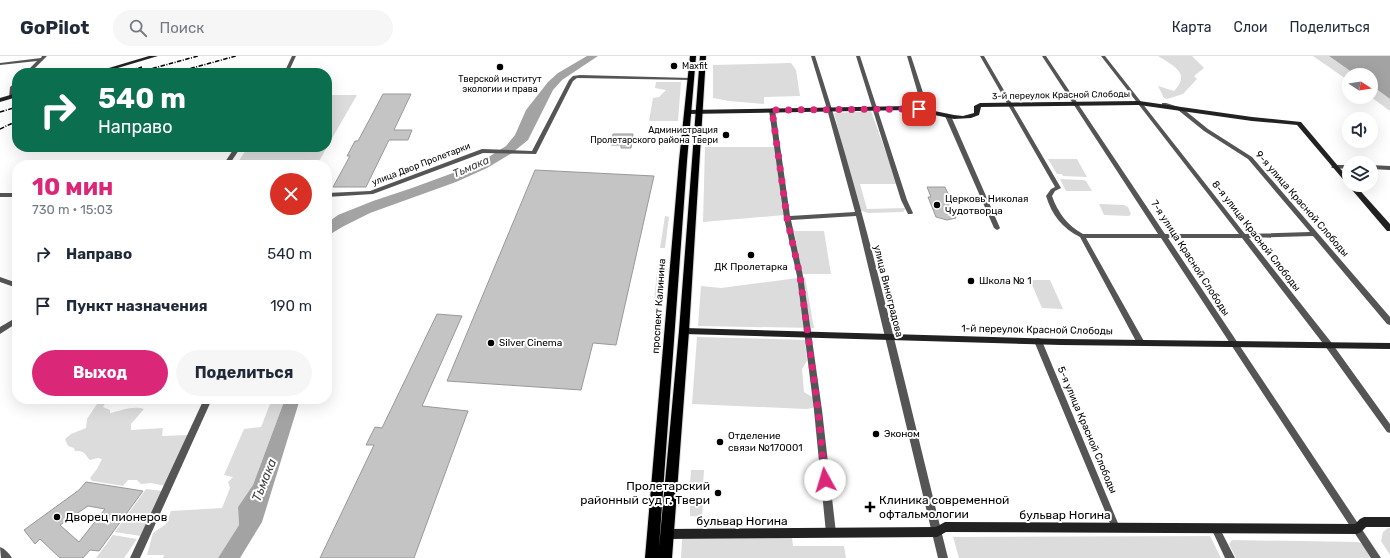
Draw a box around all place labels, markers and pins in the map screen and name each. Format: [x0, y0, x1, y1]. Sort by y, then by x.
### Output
marker: Maxfit [669, 61, 679, 71]
place label: Maxfit [682, 61, 708, 71]
marker: Тверской институт экологии и права [495, 62, 505, 72]
place label: Тверской институт экологии и права [458, 74, 542, 94]
pin [902, 92, 936, 126]
place label: Администрация Пролетарского района Твери [590, 125, 718, 145]
marker: Администрация Пролетарского района Твери [721, 130, 731, 140]
place label: Церковь Николая Чудотворца [945, 193, 1029, 217]
marker: Церковь Николая Чудотворца [932, 200, 942, 210]
marker: ДК Пролетарка [746, 250, 756, 260]
place label: ДК Пролетарка [714, 261, 788, 273]
place label: Школа № 1 [979, 275, 1031, 287]
marker: Школа № 1 [966, 276, 976, 286]
place label: Silver Cinema [499, 337, 562, 349]
marker: Silver Cinema [486, 338, 496, 348]
place label: Эконом [884, 428, 920, 440]
marker: Эконом [871, 429, 881, 439]
place label: Отделение связи №170001 [728, 430, 803, 454]
marker: Отделение связи №170001 [715, 437, 725, 447]
place label: Пролетарский районный суд г. Твери [580, 479, 710, 507]
marker: Пролетарский районный суд г. Твери [713, 488, 723, 498]
place label: Клиника современной офтальмологии [879, 493, 1009, 521]
marker: Клиника современной офтальмологии [864, 501, 876, 513]
place label: Дворец пионеров [65, 510, 168, 524]
marker: Дворец пионеров [52, 512, 62, 522]

